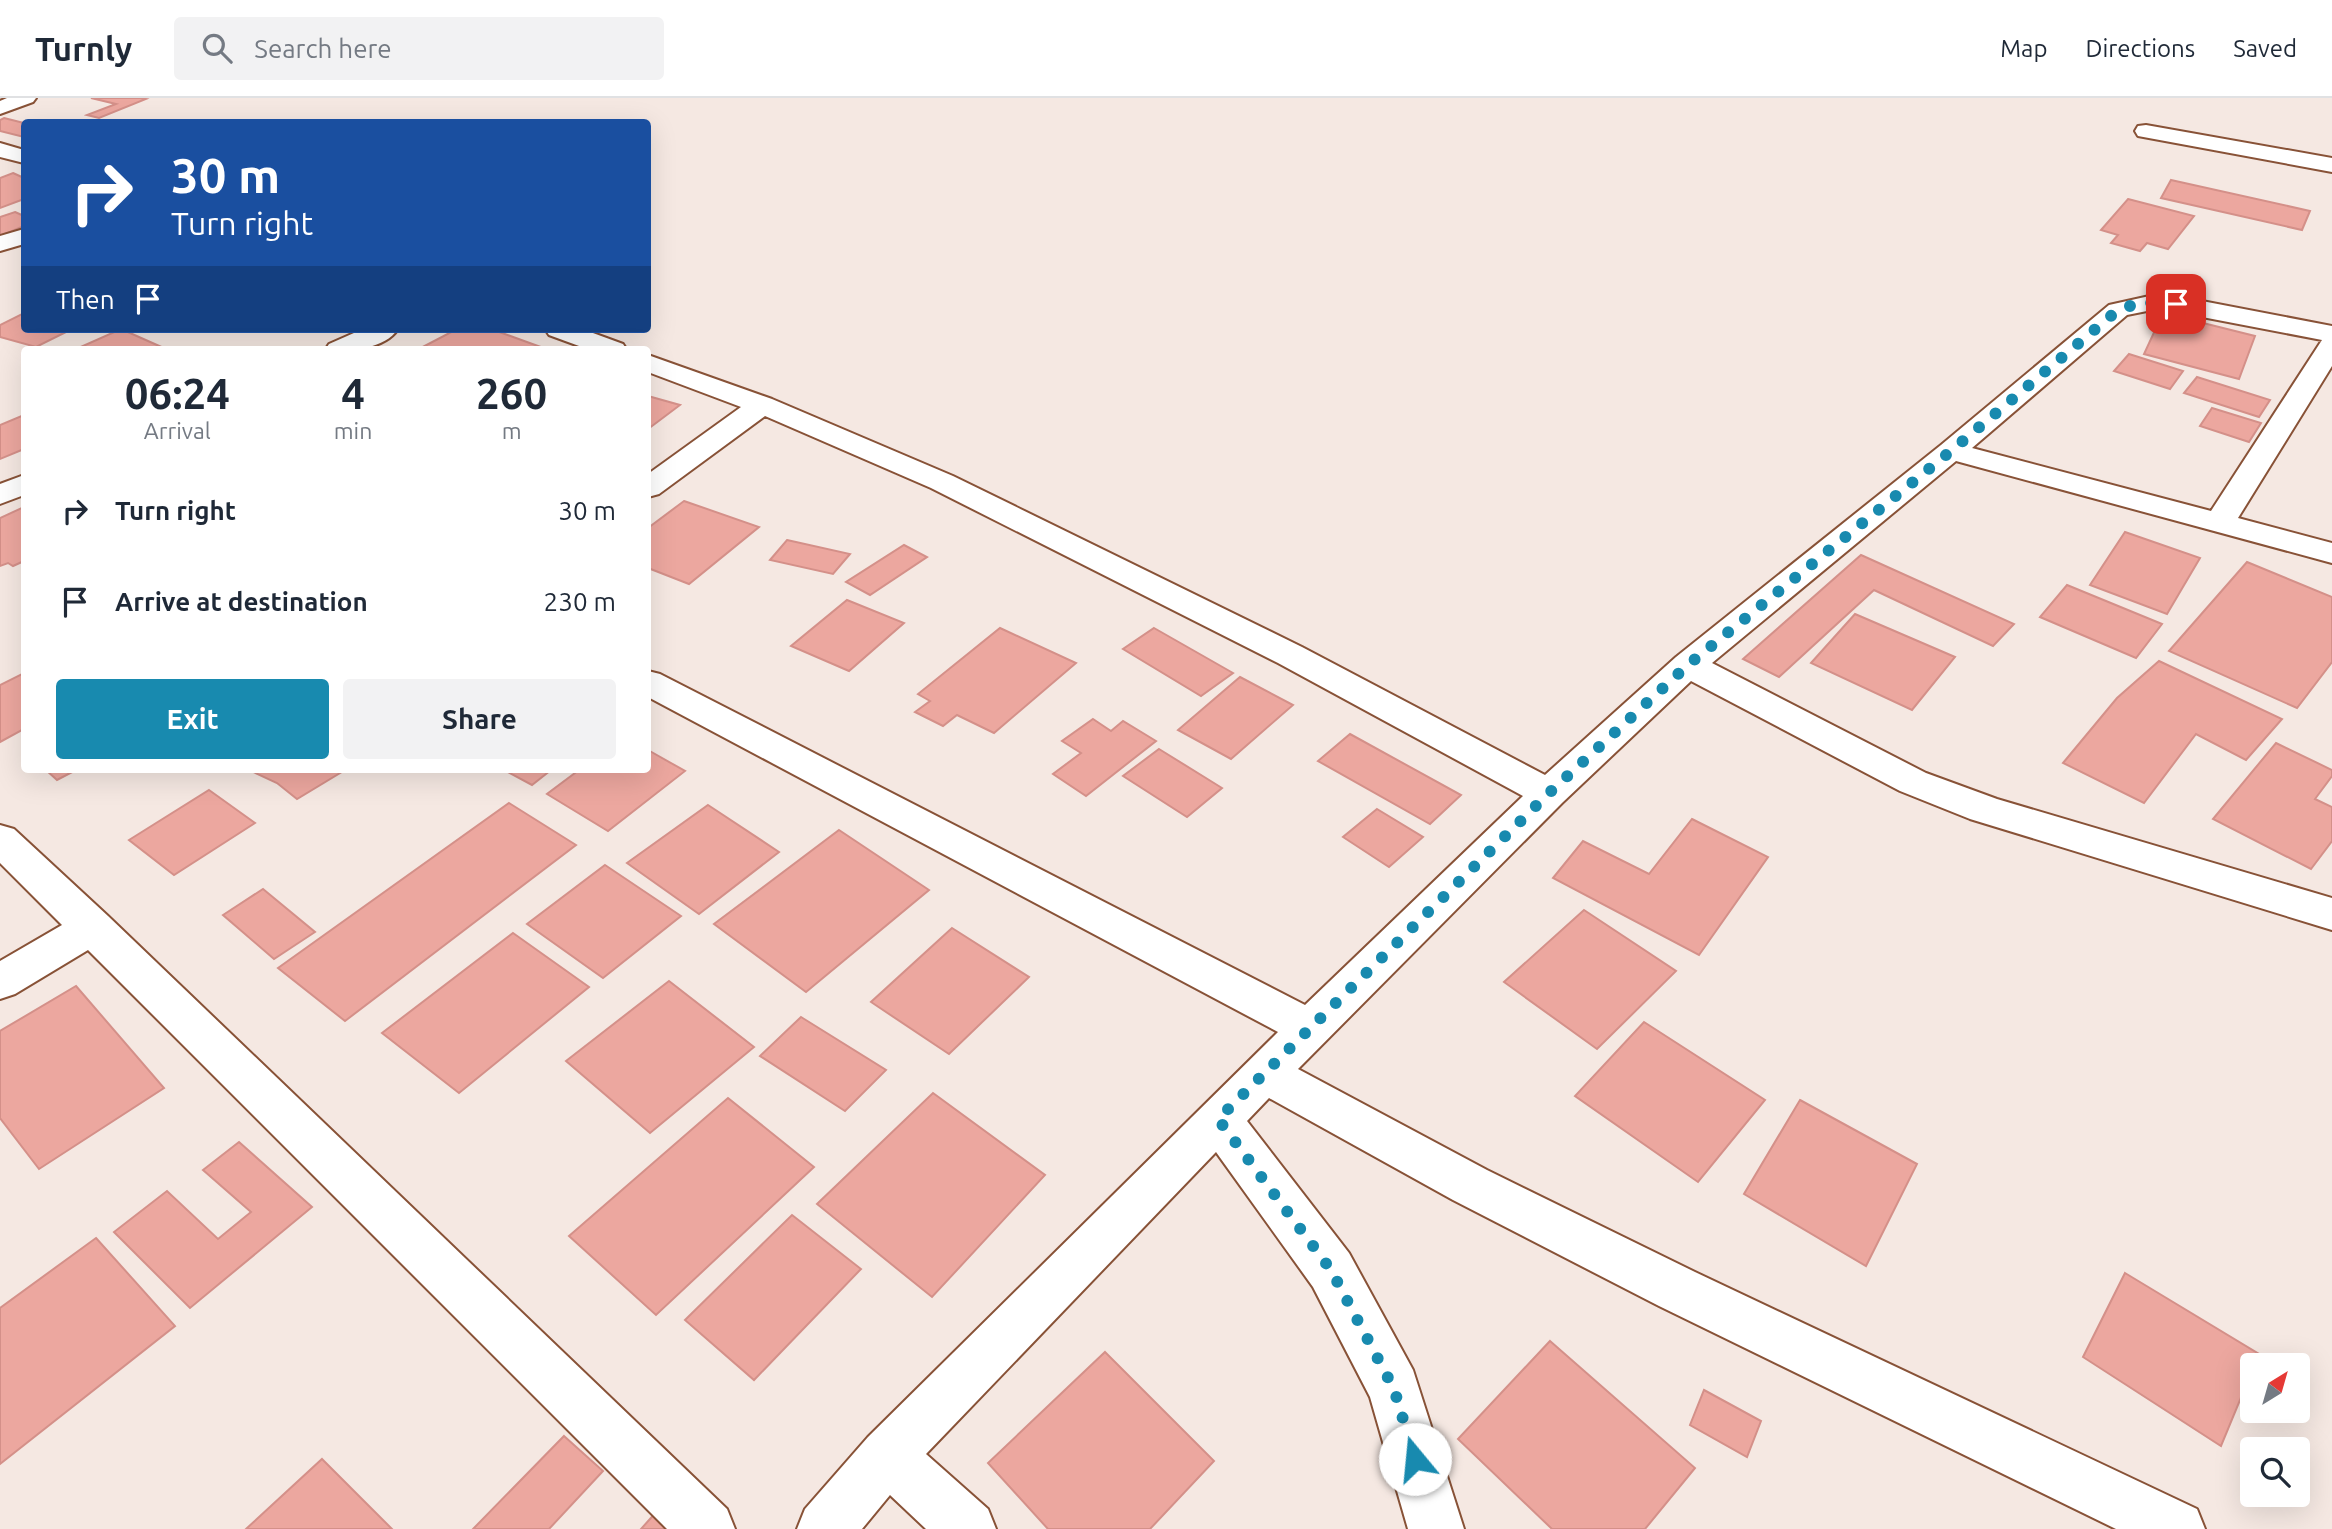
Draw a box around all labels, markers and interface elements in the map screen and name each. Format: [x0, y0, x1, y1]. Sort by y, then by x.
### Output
search box [174, 17, 664, 80]
icon: search [198, 29, 236, 67]
text: Turnly [35, 30, 132, 67]
text: Search here [254, 34, 392, 63]
text: Map [2000, 35, 2047, 62]
text: Directions [2085, 35, 2195, 62]
text: Saved [2233, 35, 2297, 62]
icon: right [56, 147, 147, 238]
text: 30 m [171, 147, 280, 202]
text: Turn right [171, 205, 313, 241]
pin [2146, 274, 2206, 334]
icon: arrive [129, 280, 167, 318]
text: Then [56, 285, 115, 314]
icon: arrive [2157, 285, 2195, 323]
text: 06:24 [125, 370, 230, 417]
text: 4 [341, 370, 365, 417]
text: 260 [476, 370, 547, 417]
text: Arrival [144, 418, 211, 443]
text: min [334, 418, 372, 443]
text: m [502, 418, 522, 443]
icon: right [56, 492, 94, 530]
text: Turn right [115, 496, 236, 525]
text: 30 m [558, 496, 616, 525]
icon: arrive [56, 583, 94, 621]
text: Arrive at destination [115, 587, 368, 616]
text: 230 m [544, 587, 616, 616]
button: Exit [56, 679, 329, 759]
button: Share [343, 679, 616, 759]
north arrow [2240, 1353, 2310, 1423]
map controls [2240, 1353, 2310, 1507]
position arrow [1378, 1422, 1452, 1496]
button: search [2240, 1437, 2310, 1507]

